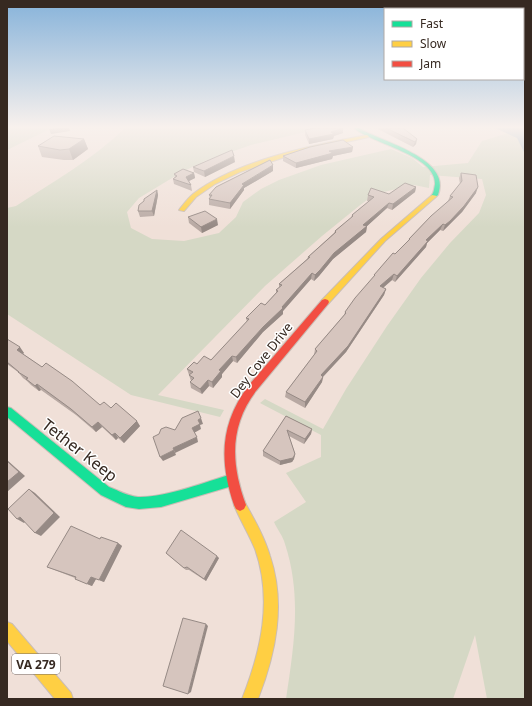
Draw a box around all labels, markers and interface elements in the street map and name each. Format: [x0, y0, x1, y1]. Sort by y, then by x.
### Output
legend [384, 8, 524, 80]
text: Fast [420, 15, 444, 32]
text: Slow [420, 35, 447, 52]
text: Jam [419, 55, 441, 72]
street label: Dey Cove Drive [226, 318, 296, 402]
street label: Tether Keep [38, 414, 122, 486]
road number: VA 279 [12, 654, 60, 674]

